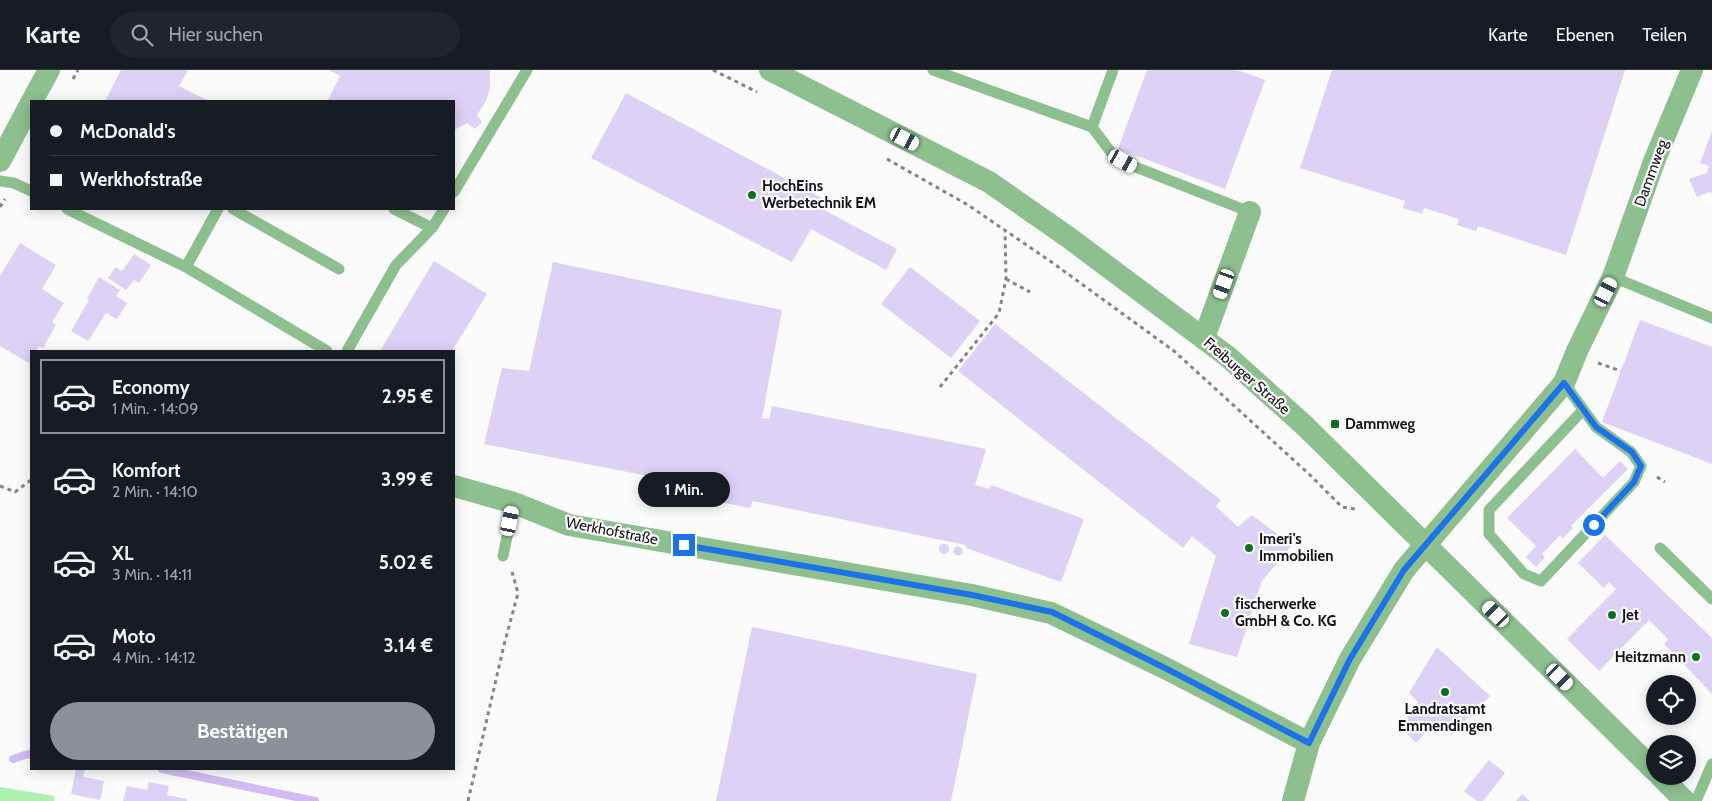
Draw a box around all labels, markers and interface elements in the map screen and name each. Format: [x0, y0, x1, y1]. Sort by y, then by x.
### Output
search box [110, 12, 460, 57]
text: Karte [25, 20, 80, 49]
icon: search [128, 21, 156, 49]
text: Hier suchen [168, 23, 263, 46]
text: Karte [1488, 24, 1528, 46]
text: Ebenen [1556, 24, 1614, 46]
text: Teilen [1642, 24, 1687, 46]
text: McDonald's [80, 120, 176, 143]
car [888, 126, 921, 152]
street label: Dammweg [1631, 136, 1672, 209]
car [1106, 147, 1139, 175]
text: Werkhofstraße [80, 168, 202, 191]
place label: HochEins Werbetechnik EM [762, 177, 876, 212]
marker: HochEins Werbetechnik EM [746, 189, 758, 201]
car [1211, 267, 1236, 301]
car [1592, 275, 1619, 309]
street label: Freiburger Straße [1200, 334, 1294, 419]
icon: car [52, 374, 97, 419]
text: Economy [112, 376, 190, 399]
text: 2.95 € [382, 385, 433, 408]
text: 1 Min. · 14:09 [112, 399, 198, 418]
place label: Dammweg [1345, 415, 1416, 433]
marker: Dammweg [1329, 418, 1341, 430]
icon: car [52, 457, 97, 502]
text: Komfort [112, 459, 181, 482]
text: 3.99 € [381, 468, 433, 491]
callout: 1 Min. [638, 472, 730, 508]
text: 1 Min. [665, 480, 703, 499]
text: 2 Min. · 14:10 [112, 482, 198, 501]
car [499, 505, 520, 537]
street label: Werkhofstraße [564, 513, 660, 549]
route start [1583, 514, 1605, 536]
place label: Imeri's Immobilien [1259, 530, 1333, 565]
route end [673, 534, 695, 556]
icon: car [52, 540, 97, 585]
text: XL [112, 542, 133, 565]
marker: Imeri's Immobilien [1243, 542, 1255, 554]
text: 5.02 € [379, 551, 433, 574]
text: 3 Min. · 14:11 [112, 565, 192, 584]
place label: fischerwerke GmbH & Co. KG [1235, 595, 1337, 630]
car [1480, 598, 1512, 630]
place label: Jet [1621, 606, 1639, 624]
marker: fischerwerke GmbH & Co. KG [1219, 607, 1231, 619]
marker: Jet [1606, 609, 1618, 621]
icon: car [52, 623, 97, 668]
text: Moto [112, 625, 156, 648]
text: 3.14 € [384, 634, 433, 657]
text: 4 Min. · 14:12 [112, 648, 196, 667]
place label: Heitzmann [1615, 648, 1686, 666]
marker: Heitzmann [1690, 651, 1702, 663]
car [1544, 661, 1575, 693]
map controls [1646, 675, 1696, 785]
button: locate [1646, 675, 1696, 725]
marker: Landratsamt Emmendingen [1439, 686, 1451, 698]
place label: Landratsamt Emmendingen [1398, 700, 1492, 735]
button: Bestätigen [50, 702, 435, 760]
button: layers [1646, 735, 1696, 785]

